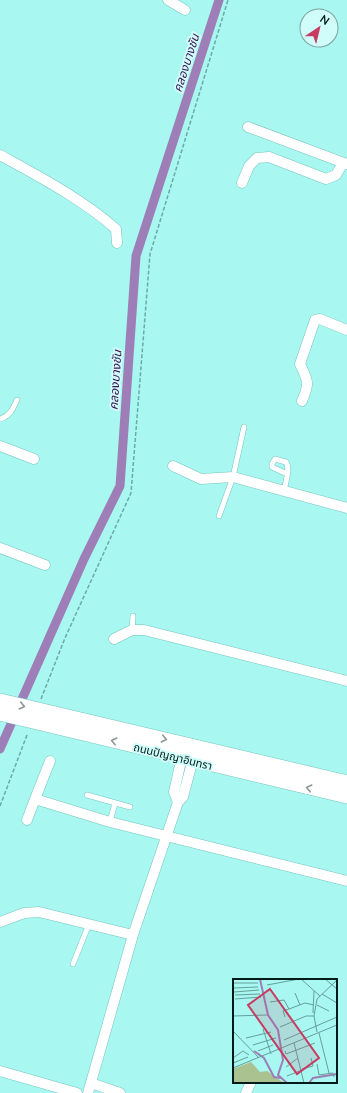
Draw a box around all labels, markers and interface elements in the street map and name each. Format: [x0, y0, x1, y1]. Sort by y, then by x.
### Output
north arrow [299, 8, 339, 48]
text: N [318, 12, 332, 27]
water label: คลองบางชัน [170, 32, 203, 94]
water label: คลองบางชัน [105, 349, 125, 410]
one-way arrow [18, 701, 25, 710]
one-way arrow [161, 735, 167, 743]
one-way arrow [111, 738, 118, 746]
street label: ถนนปัญญาอินทรา [132, 740, 214, 772]
one-way arrow [306, 784, 312, 792]
inset map [233, 979, 337, 1083]

